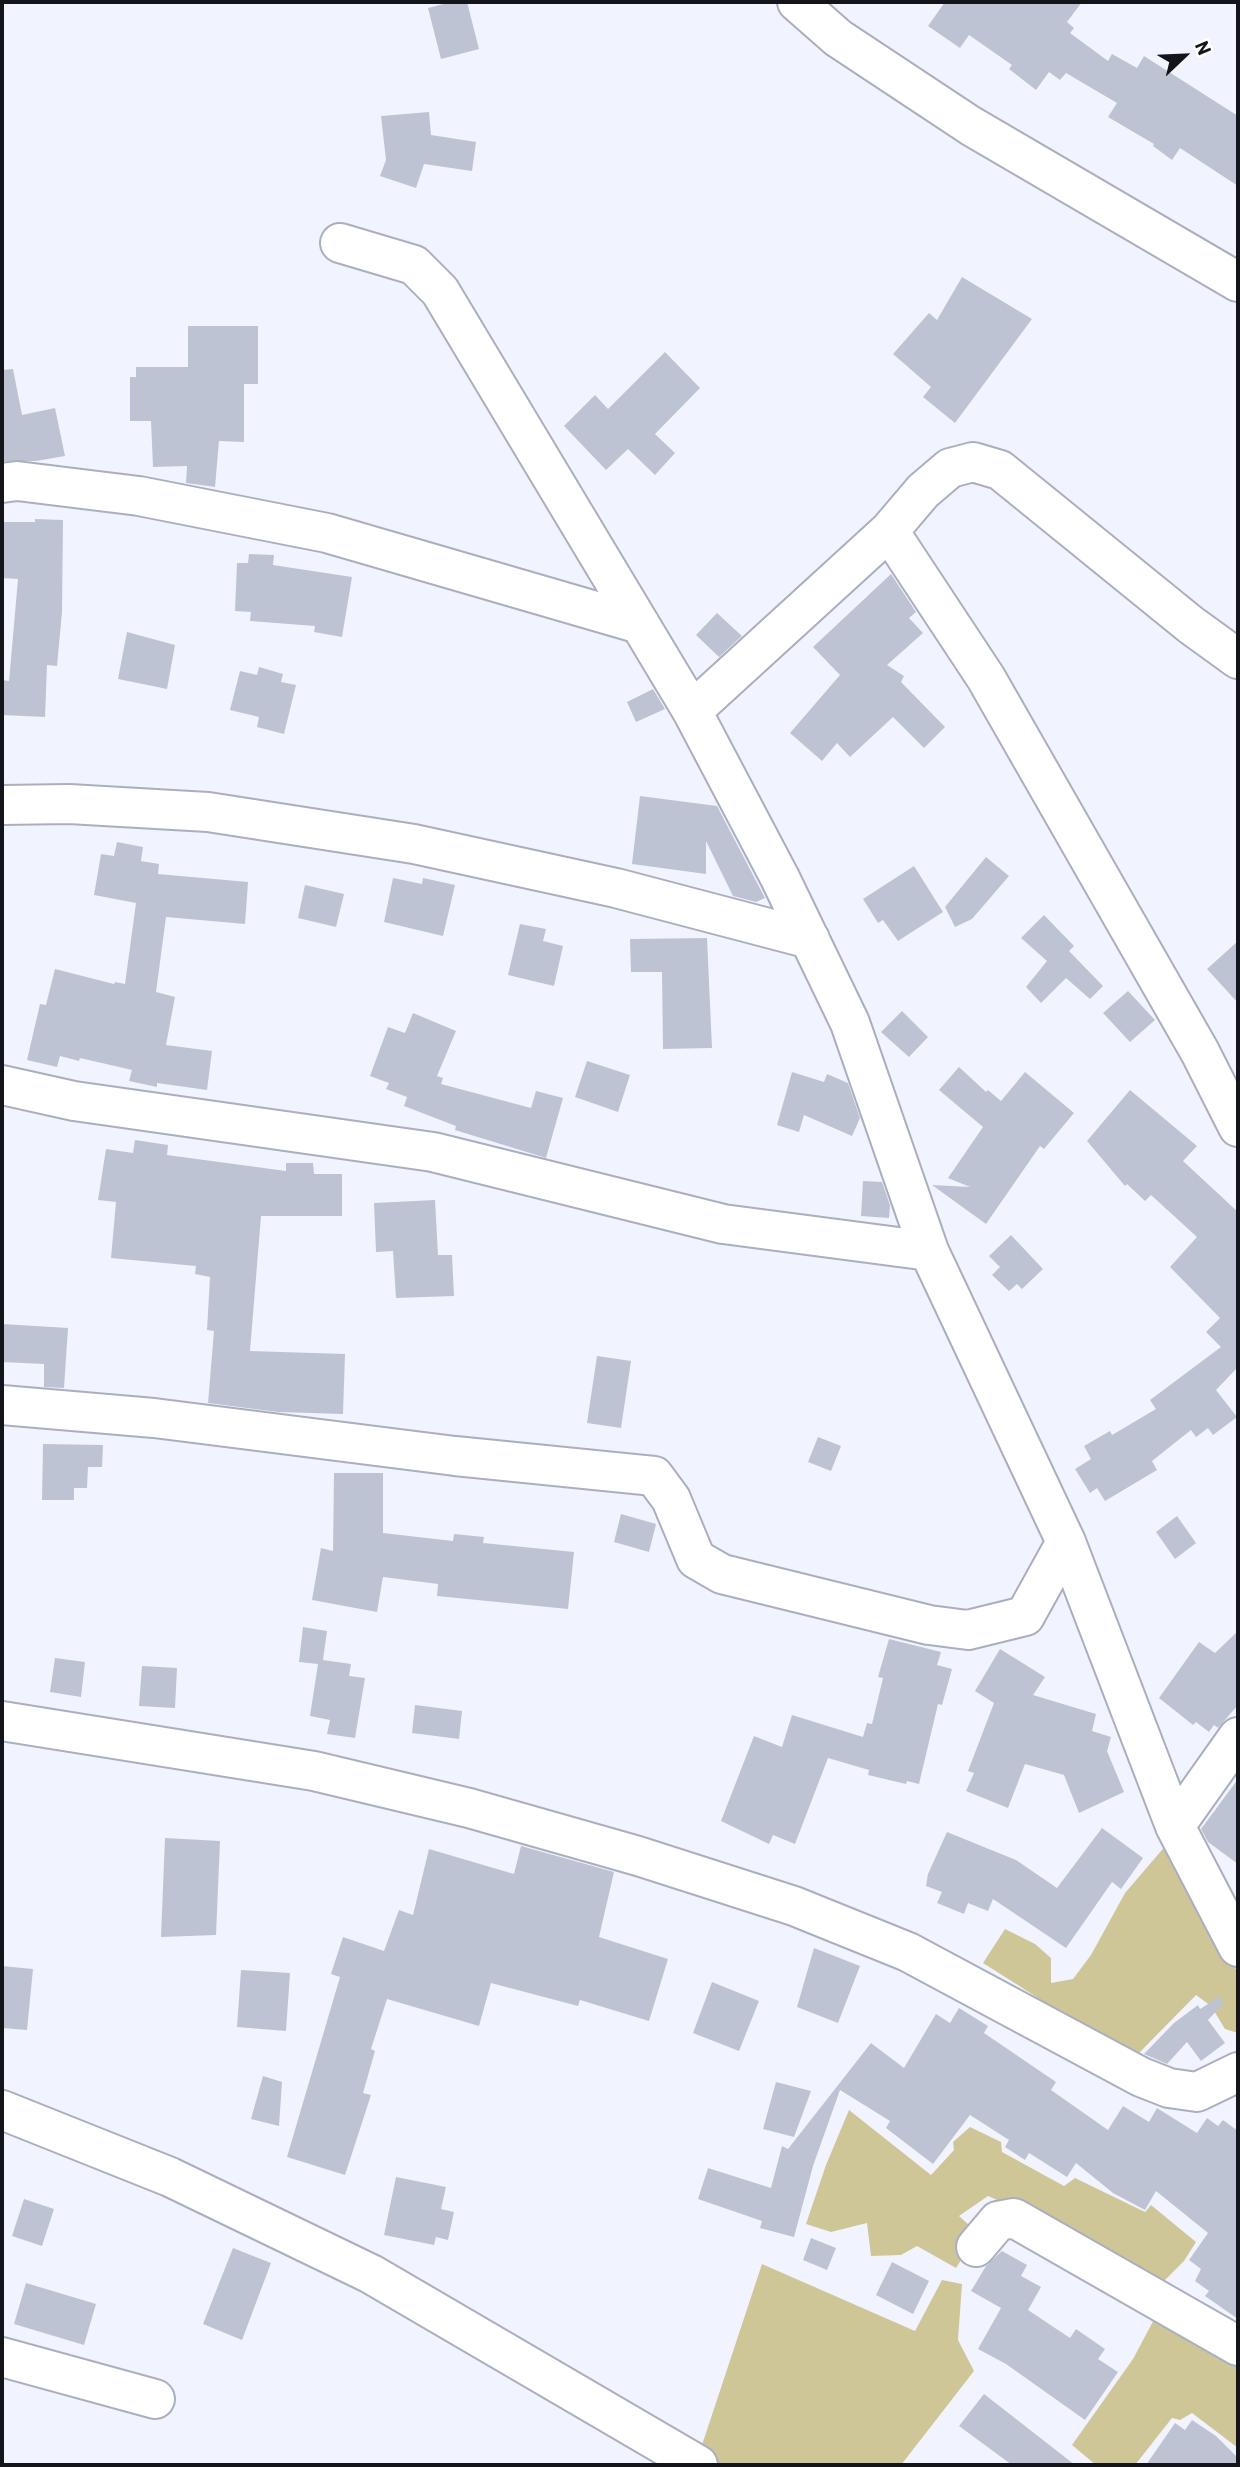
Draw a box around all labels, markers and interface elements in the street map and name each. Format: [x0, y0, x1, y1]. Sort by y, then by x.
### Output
north arrow [1149, 21, 1219, 91]
text: N [1191, 37, 1217, 58]

